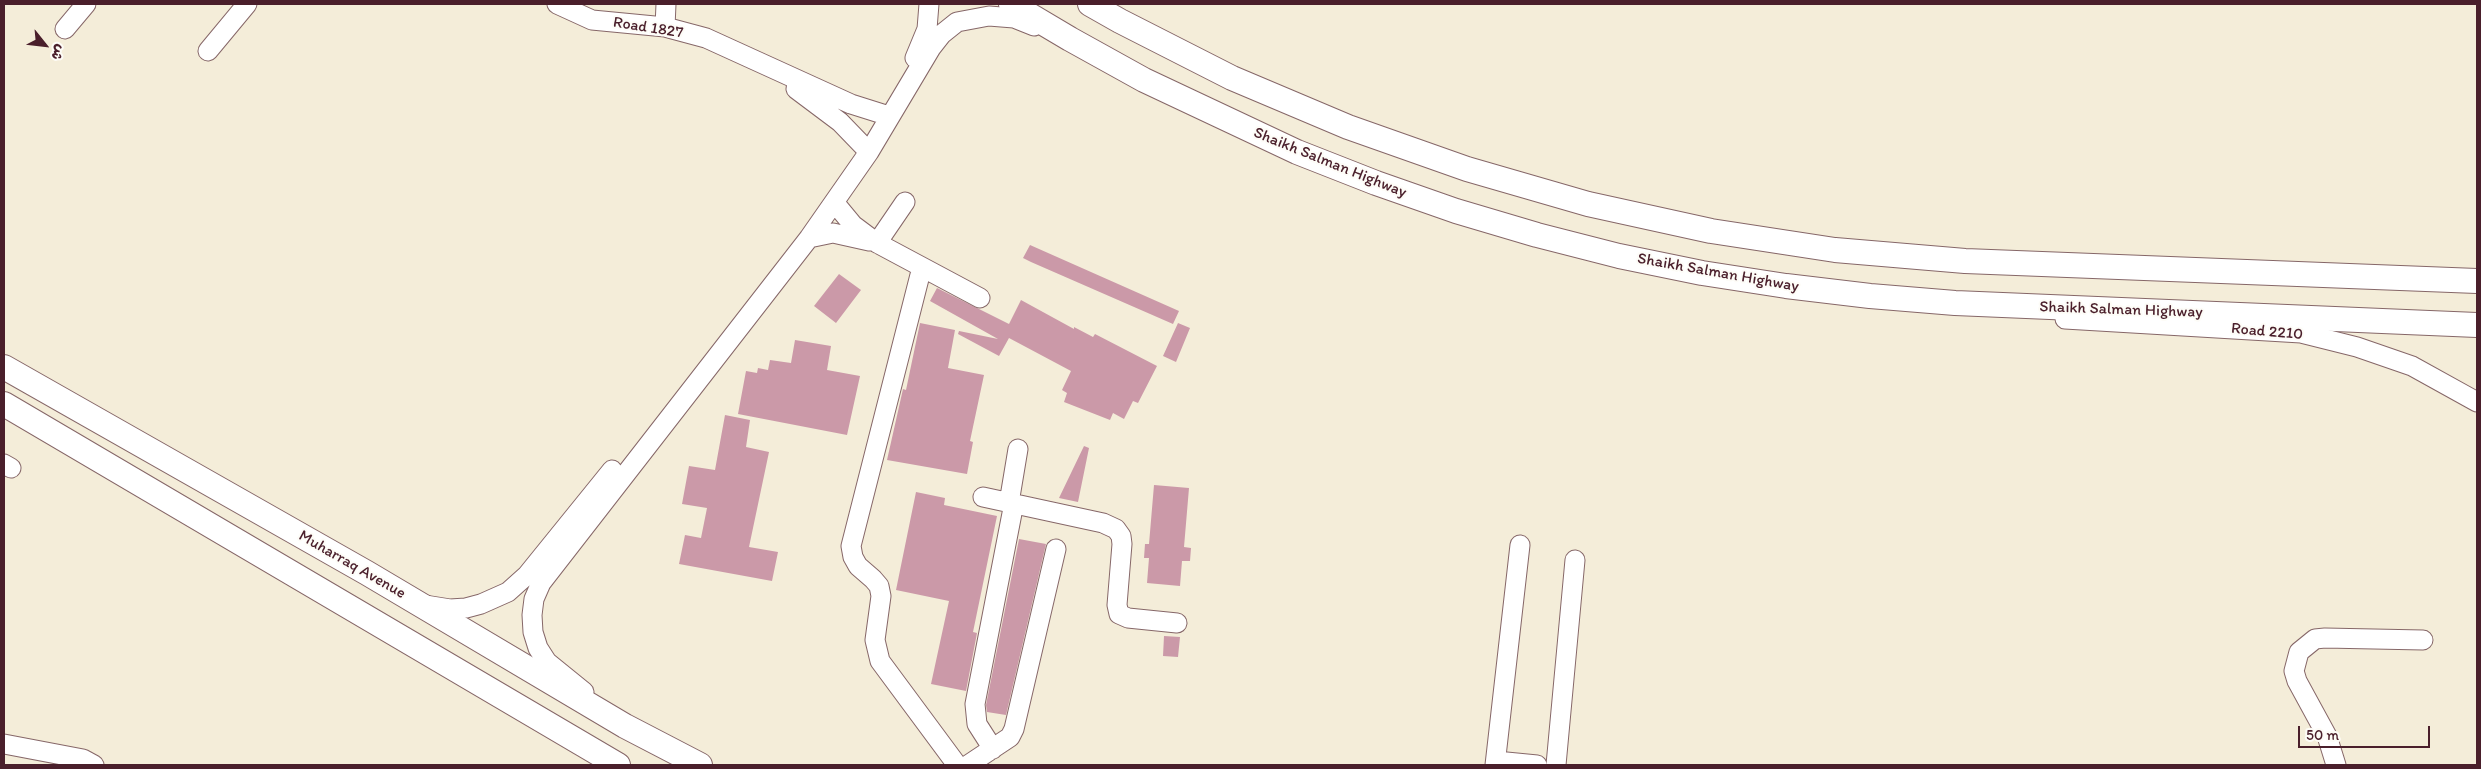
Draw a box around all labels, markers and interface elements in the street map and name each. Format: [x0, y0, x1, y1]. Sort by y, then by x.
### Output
street label: Road 1827 [612, 13, 684, 43]
north arrow [20, 20, 70, 70]
text: ش [47, 42, 70, 63]
street label: Shaikh Salman Highway [1251, 123, 1409, 203]
street label: Shaikh Salman Highway [1636, 249, 1800, 297]
street label: Shaikh Salman Highway [2039, 298, 2203, 322]
street label: Road 2210 [2230, 319, 2304, 345]
street label: Muharraq Avenue [295, 527, 409, 603]
scale bar [2301, 716, 2434, 748]
text: 50 m [2306, 726, 2339, 744]

